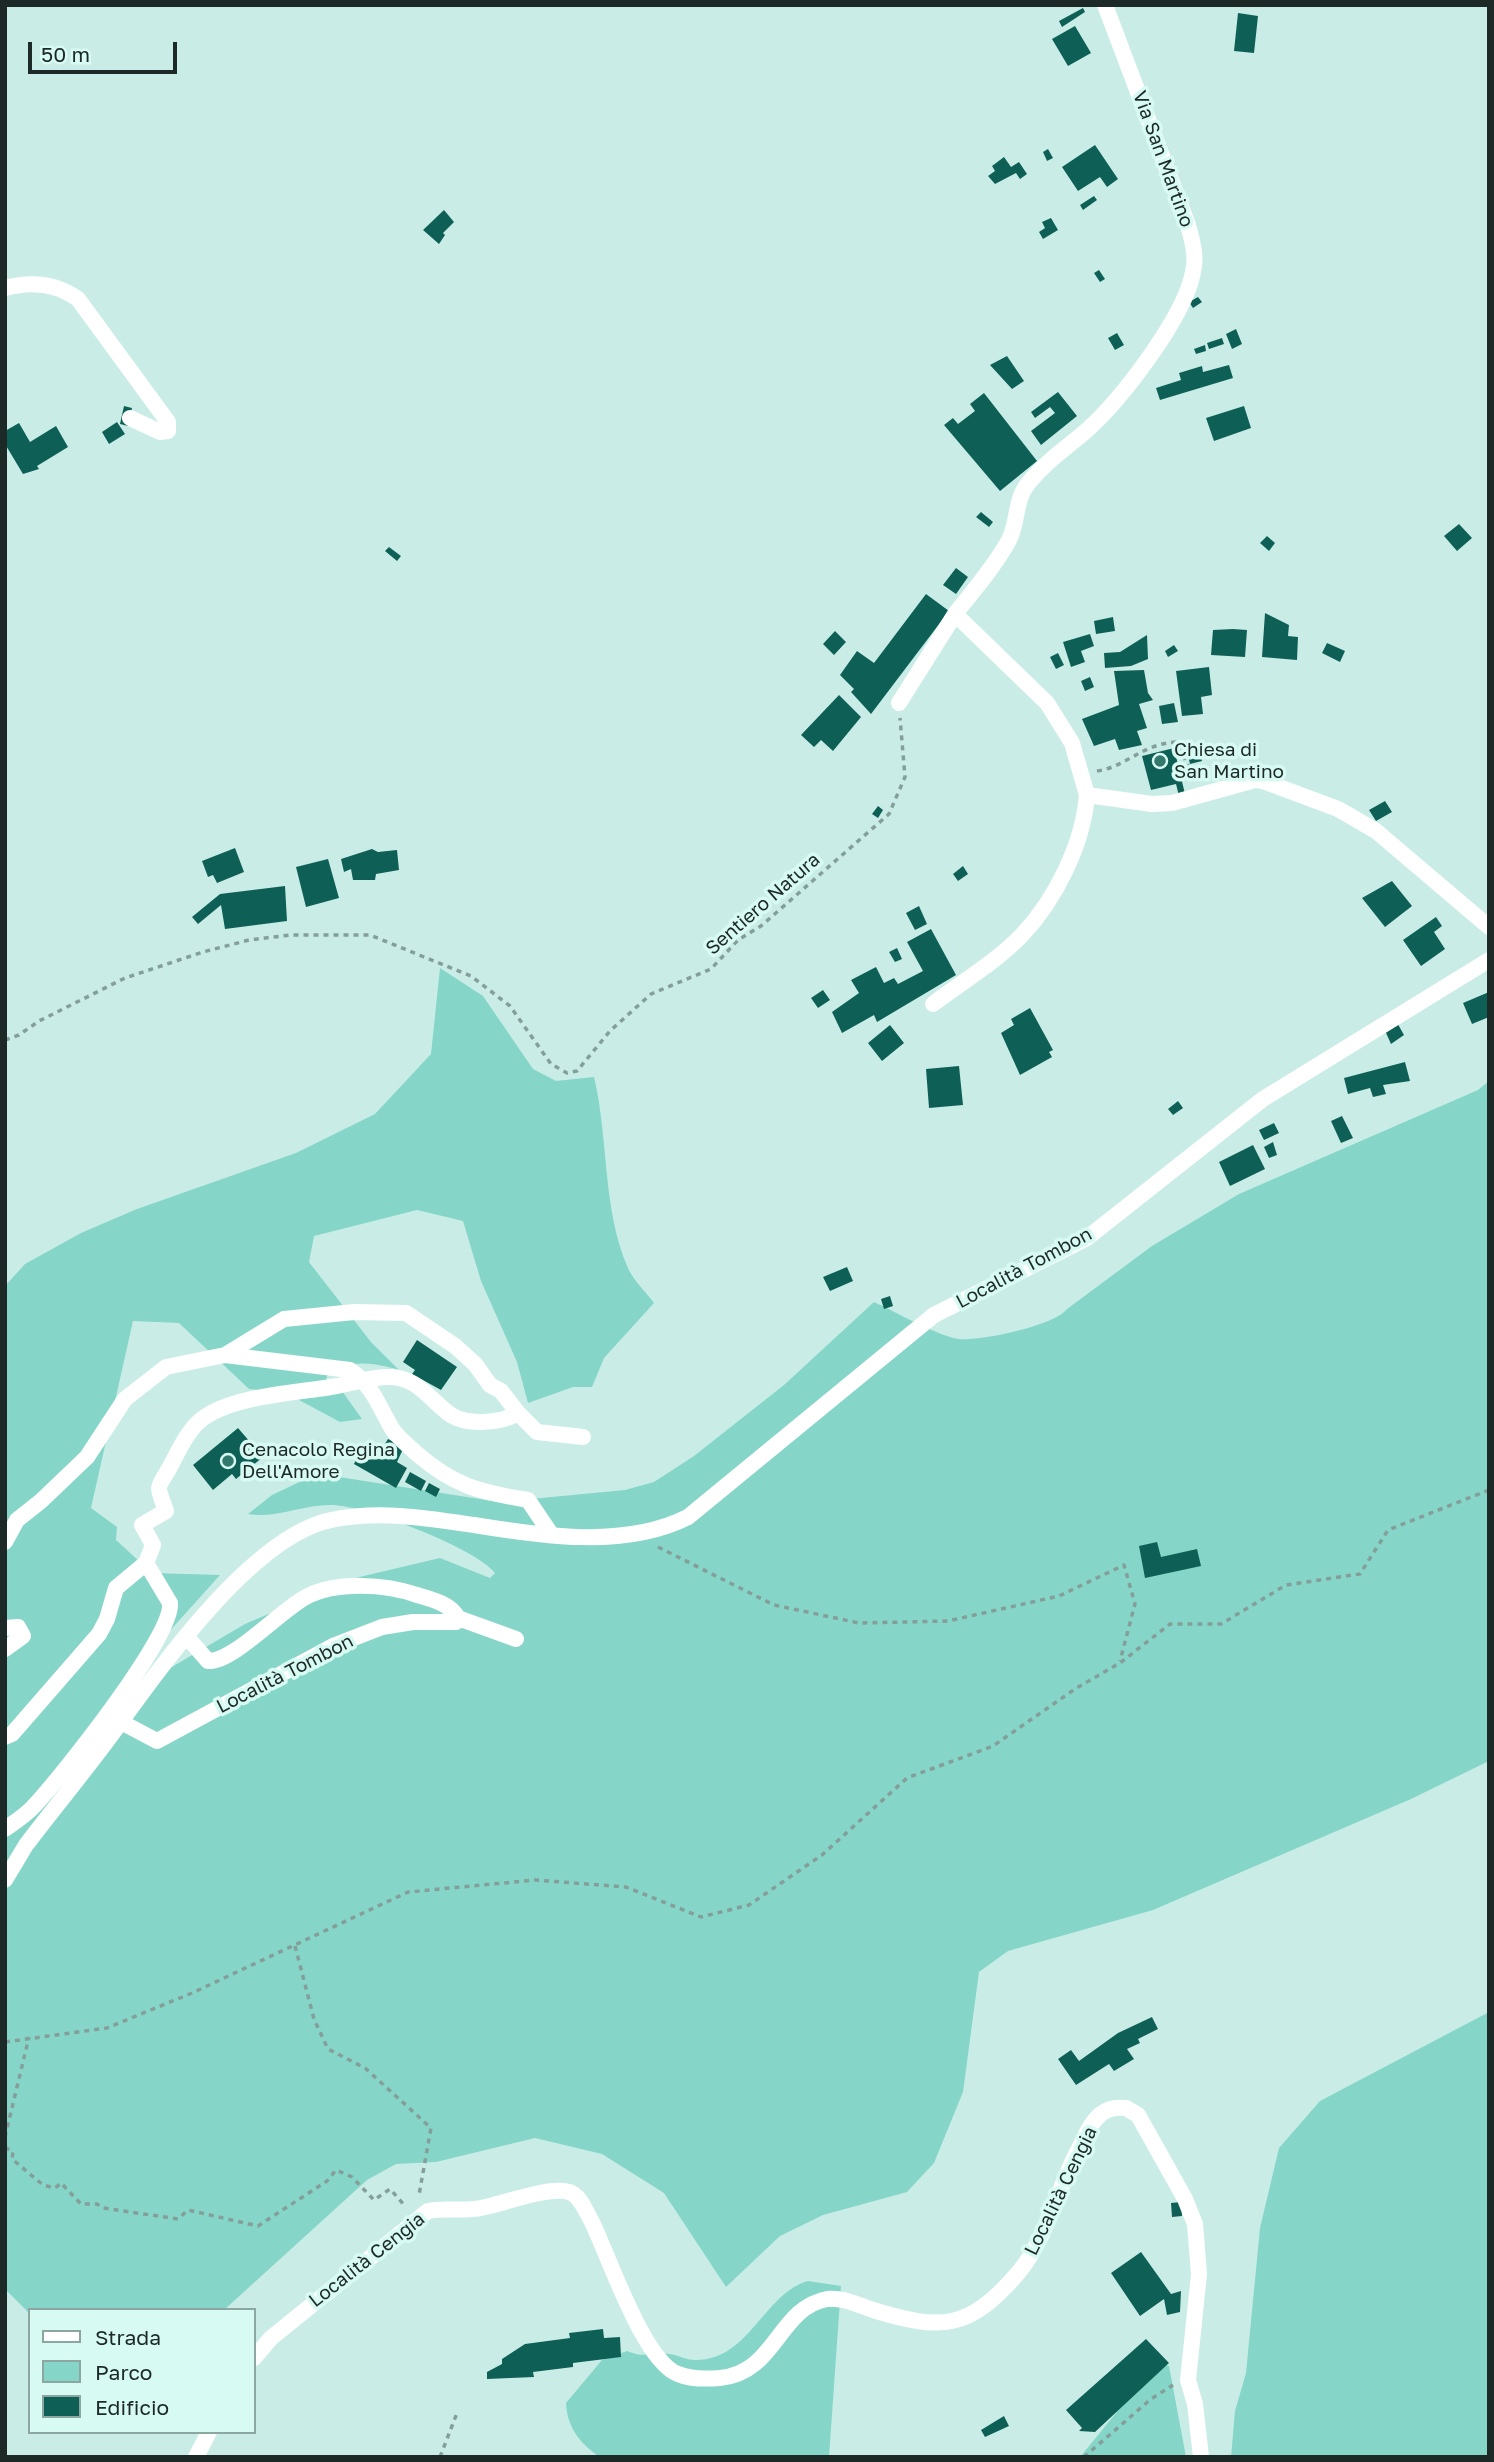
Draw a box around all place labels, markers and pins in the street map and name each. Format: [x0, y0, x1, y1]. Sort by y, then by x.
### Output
place label: Chiesa di San Martino [1174, 739, 1284, 783]
marker: Chiesa di San Martino [1152, 753, 1168, 769]
place label: Cenacolo Regina Dell'Amore [242, 1439, 395, 1483]
marker: Cenacolo Regina Dell'Amore [220, 1453, 236, 1469]

